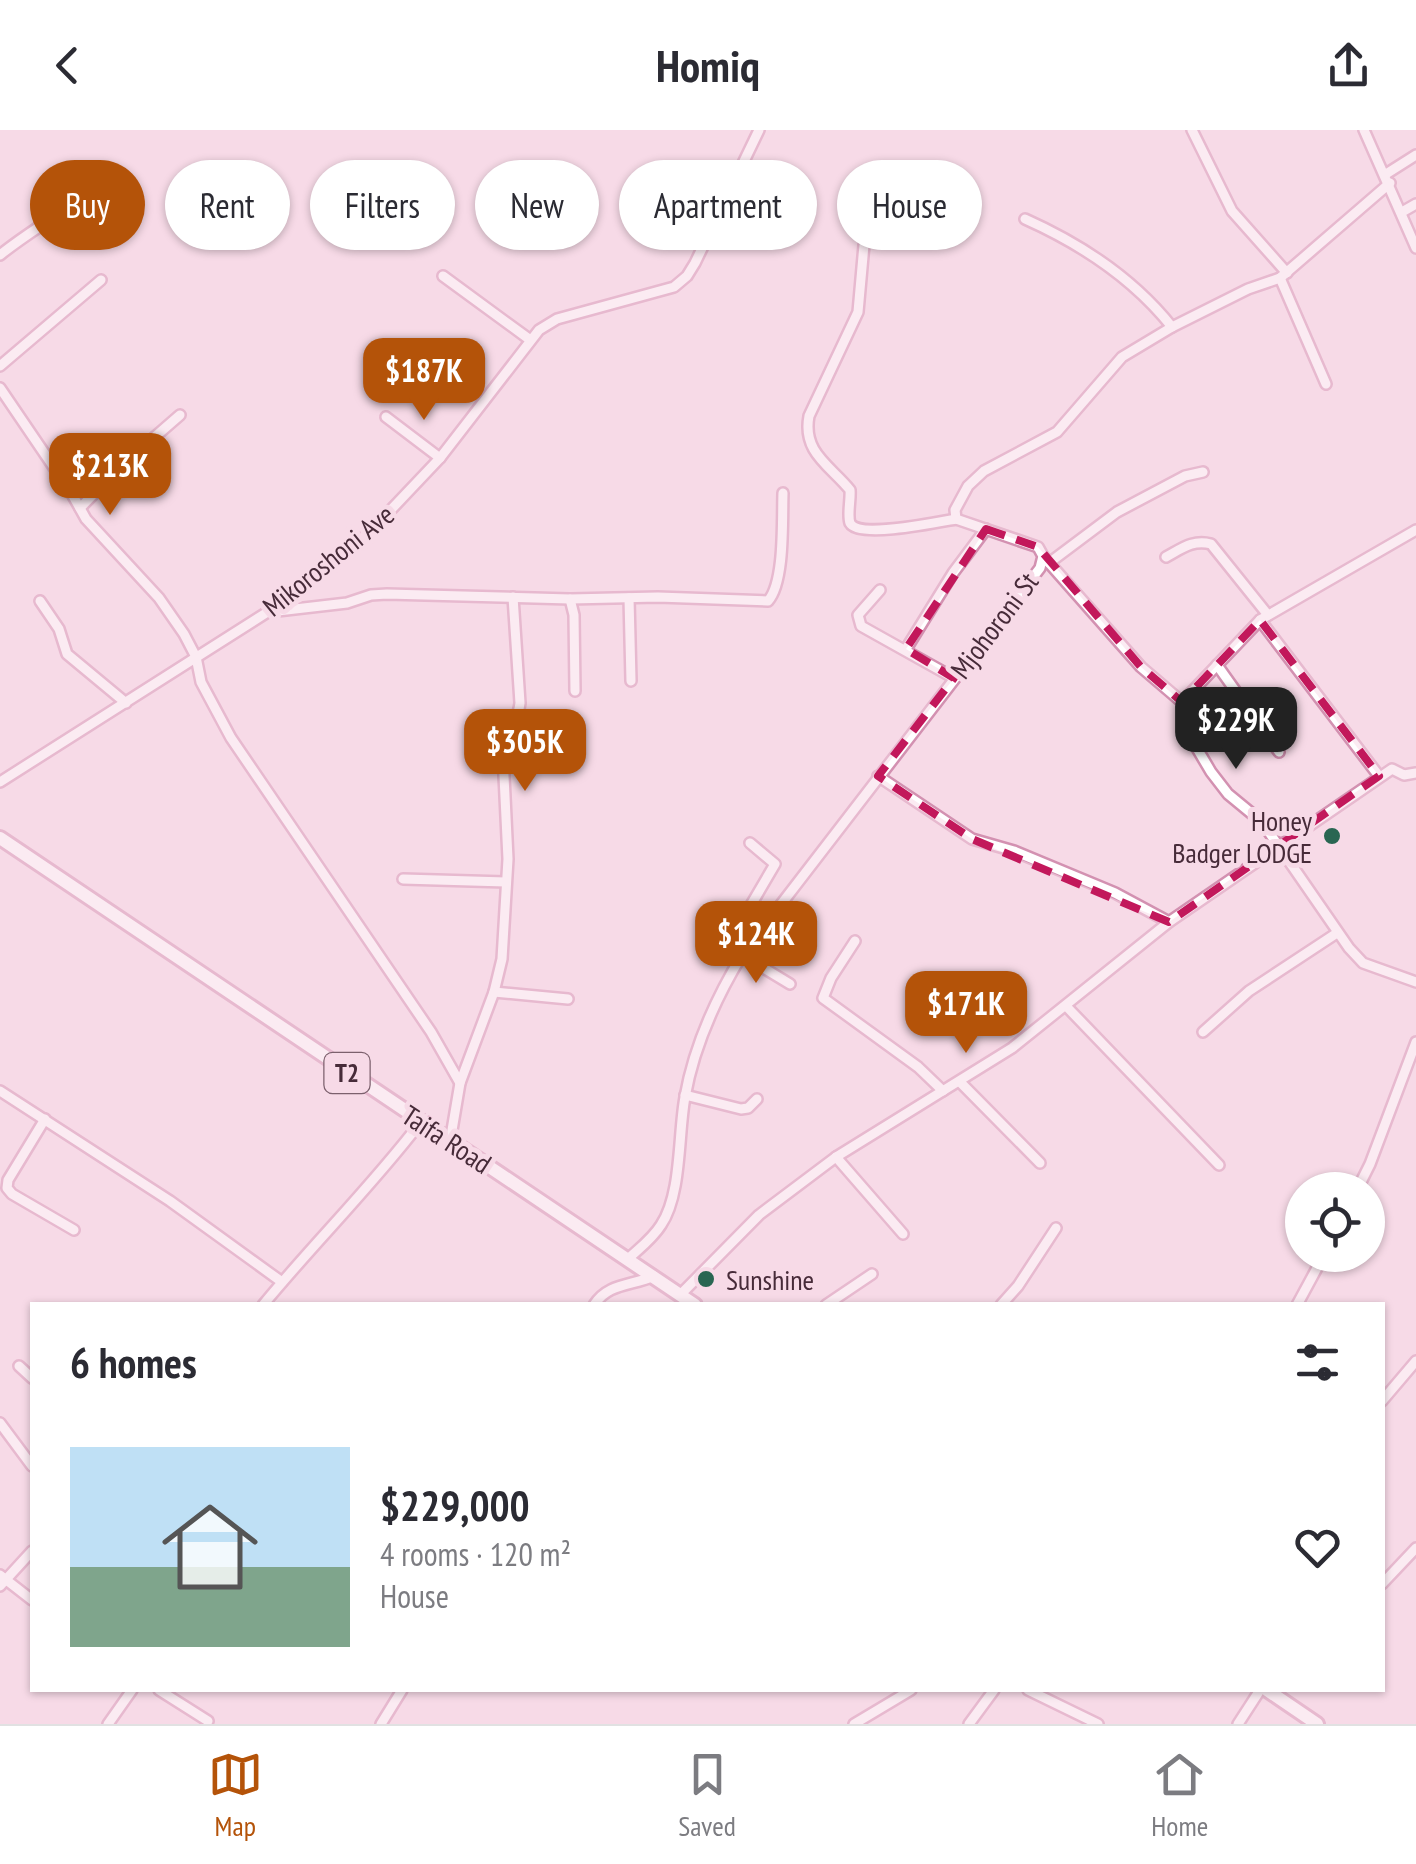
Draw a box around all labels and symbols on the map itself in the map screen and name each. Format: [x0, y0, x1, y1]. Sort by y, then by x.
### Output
pin: $187K [354, 338, 494, 423]
pin: $213K [40, 433, 180, 518]
street label: Mikoroshoni Ave [255, 496, 401, 624]
street label: Mjohoroni St [942, 564, 1046, 686]
pin: $229K [1166, 687, 1306, 772]
pin: $305K [455, 709, 595, 794]
place label: Honey Badger LODGE [1172, 802, 1312, 871]
marker: Honey Badger LODGE [1321, 825, 1343, 847]
pin: $124K [686, 901, 826, 986]
pin: $171K [896, 971, 1036, 1056]
road number: T2 [324, 1053, 370, 1093]
street label: Taifa Road [395, 1096, 499, 1182]
place label: Sunshine [726, 1261, 814, 1298]
marker: Sunshine [695, 1268, 717, 1290]

